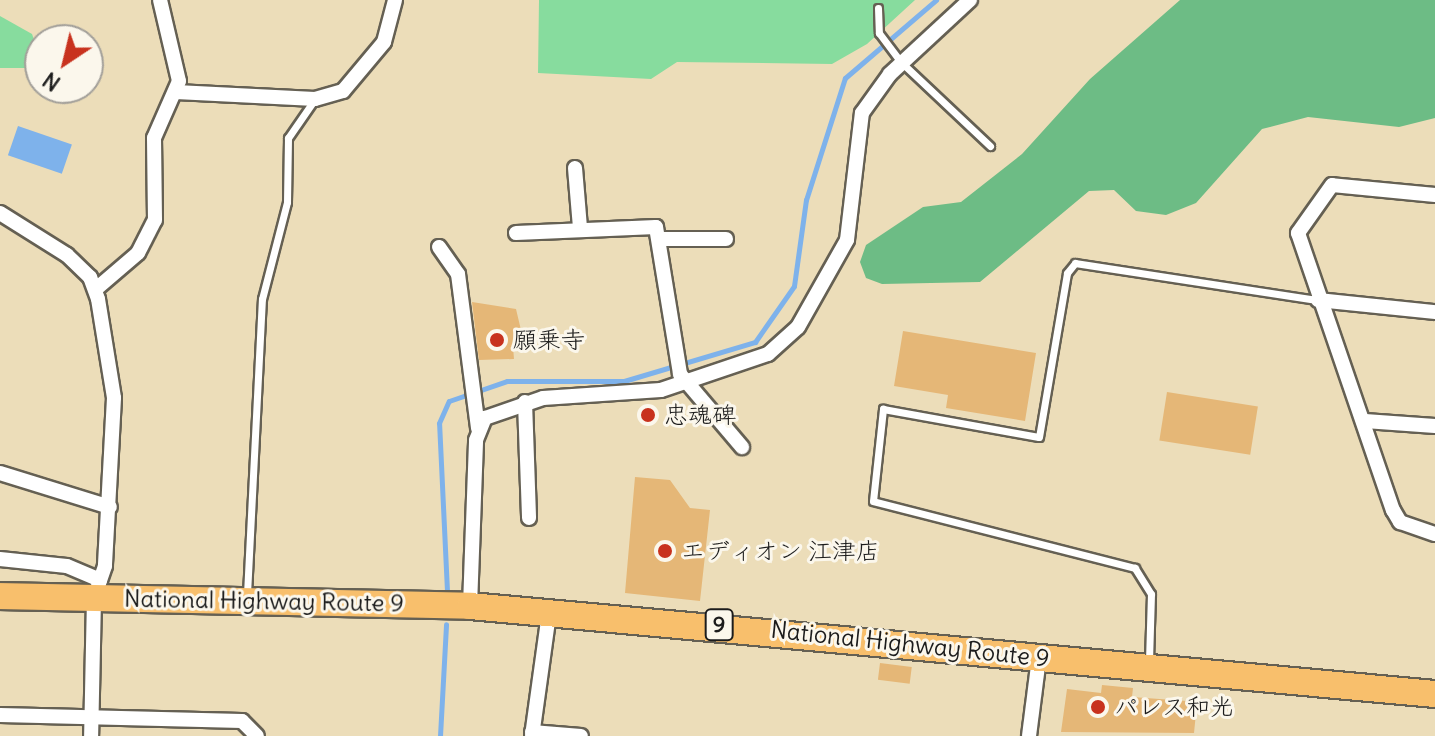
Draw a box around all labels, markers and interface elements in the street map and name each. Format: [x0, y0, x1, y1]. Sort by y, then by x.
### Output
north arrow [24, 24, 104, 104]
text: N [37, 66, 66, 98]
place label: 願乗寺 [513, 326, 585, 354]
marker: 願乗寺 [488, 331, 506, 349]
place label: 忠魂碑 [664, 401, 736, 429]
marker: 忠魂碑 [639, 406, 657, 424]
place label: エディオン 江津店 [681, 537, 879, 565]
marker: エディオン 江津店 [656, 542, 674, 560]
street label: National Highway Route 9 [124, 584, 404, 618]
road number: 9 [703, 607, 735, 643]
street label: National Highway Route 9 [769, 615, 1051, 673]
place label: パレス和光 [1114, 693, 1234, 721]
marker: パレス和光 [1089, 698, 1107, 716]

